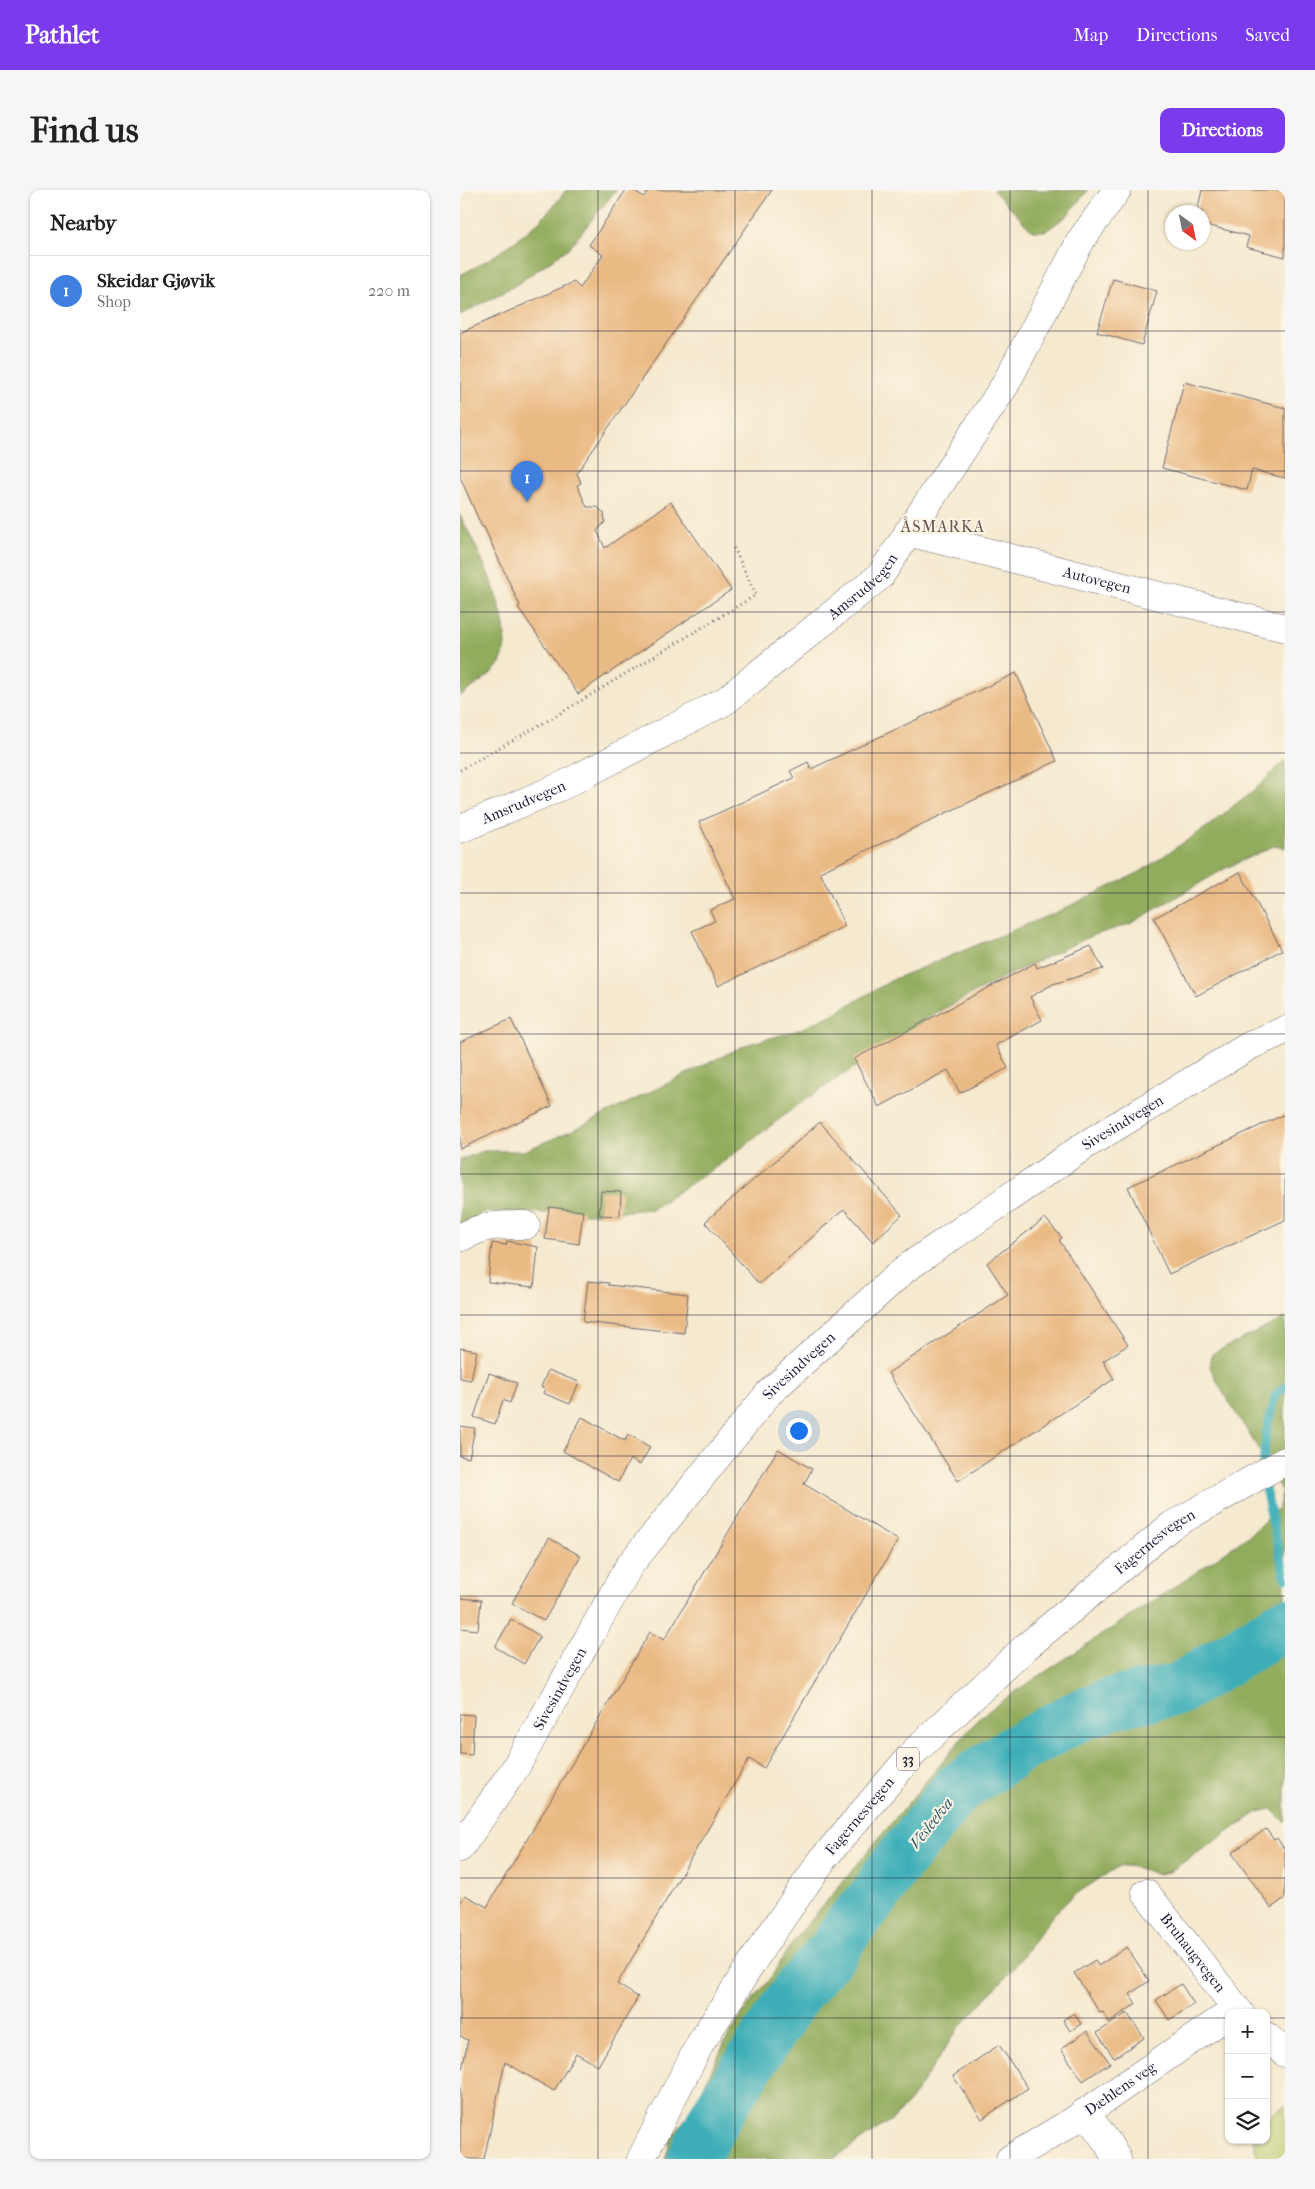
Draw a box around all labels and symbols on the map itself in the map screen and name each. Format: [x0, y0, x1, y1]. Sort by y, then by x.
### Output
north arrow [1165, 205, 1210, 250]
pin: 1 [511, 461, 543, 502]
district label: ÅSMARKA [900, 516, 985, 536]
street label: Amsrudvegen [823, 550, 901, 624]
street label: Autovegen [1060, 563, 1133, 597]
street label: Amsrudvegen [478, 776, 569, 828]
street label: Sivesindvegen [1078, 1091, 1167, 1154]
street label: Sivesindvegen [758, 1328, 839, 1403]
your location [786, 1418, 812, 1444]
street label: Fagernesvegen [1111, 1505, 1199, 1578]
street label: Sivesindvegen [529, 1644, 590, 1733]
road number: 33 [897, 1748, 919, 1770]
street label: Fagernesvegen [821, 1773, 898, 1859]
water label: Vesleelva [905, 1794, 957, 1852]
street label: Bruhaugvegen [1156, 1910, 1230, 1996]
street label: Dæhlens veg [1081, 2057, 1160, 2119]

